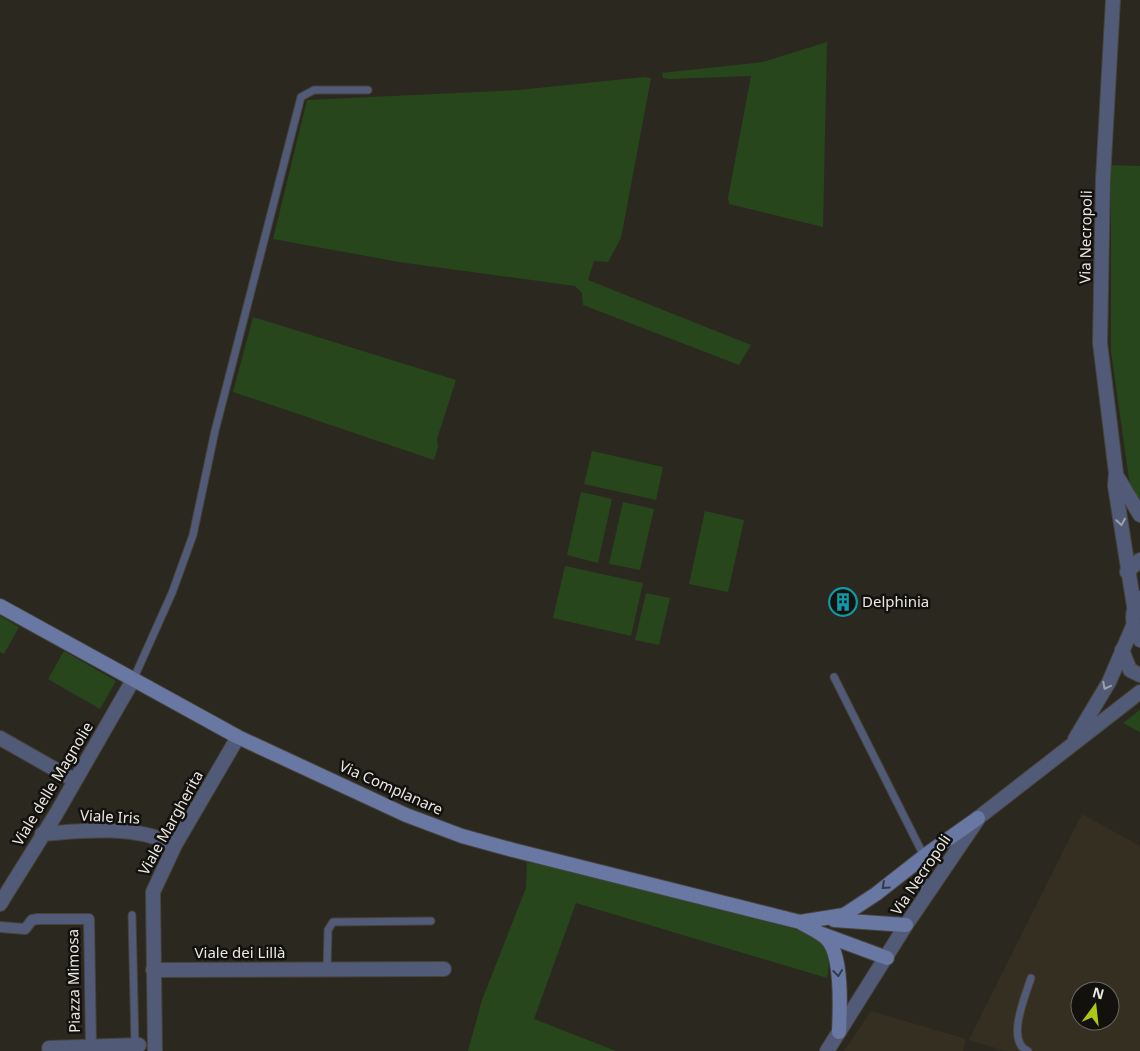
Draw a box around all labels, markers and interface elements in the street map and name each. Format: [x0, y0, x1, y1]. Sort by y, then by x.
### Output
street label: Via Necropoli [1074, 190, 1096, 284]
one-way arrow [1115, 517, 1125, 526]
building icon: Delphinia [828, 587, 858, 617]
place label: Delphinia [862, 591, 929, 611]
one-way arrow [1102, 681, 1112, 690]
street label: Viale delle Magnolie [7, 718, 97, 849]
street label: Via Complanare [336, 755, 446, 819]
street label: Viale Margherita [133, 767, 207, 878]
street label: Viale Iris [80, 804, 140, 828]
street label: Via Necropoli [886, 830, 955, 919]
one-way arrow [882, 880, 891, 889]
street label: Piazza Mimosa [62, 929, 84, 1033]
street label: Viale dei Lillà [195, 942, 285, 962]
one-way arrow [832, 969, 843, 977]
north arrow [1070, 981, 1120, 1031]
text: N [1091, 982, 1106, 1004]

